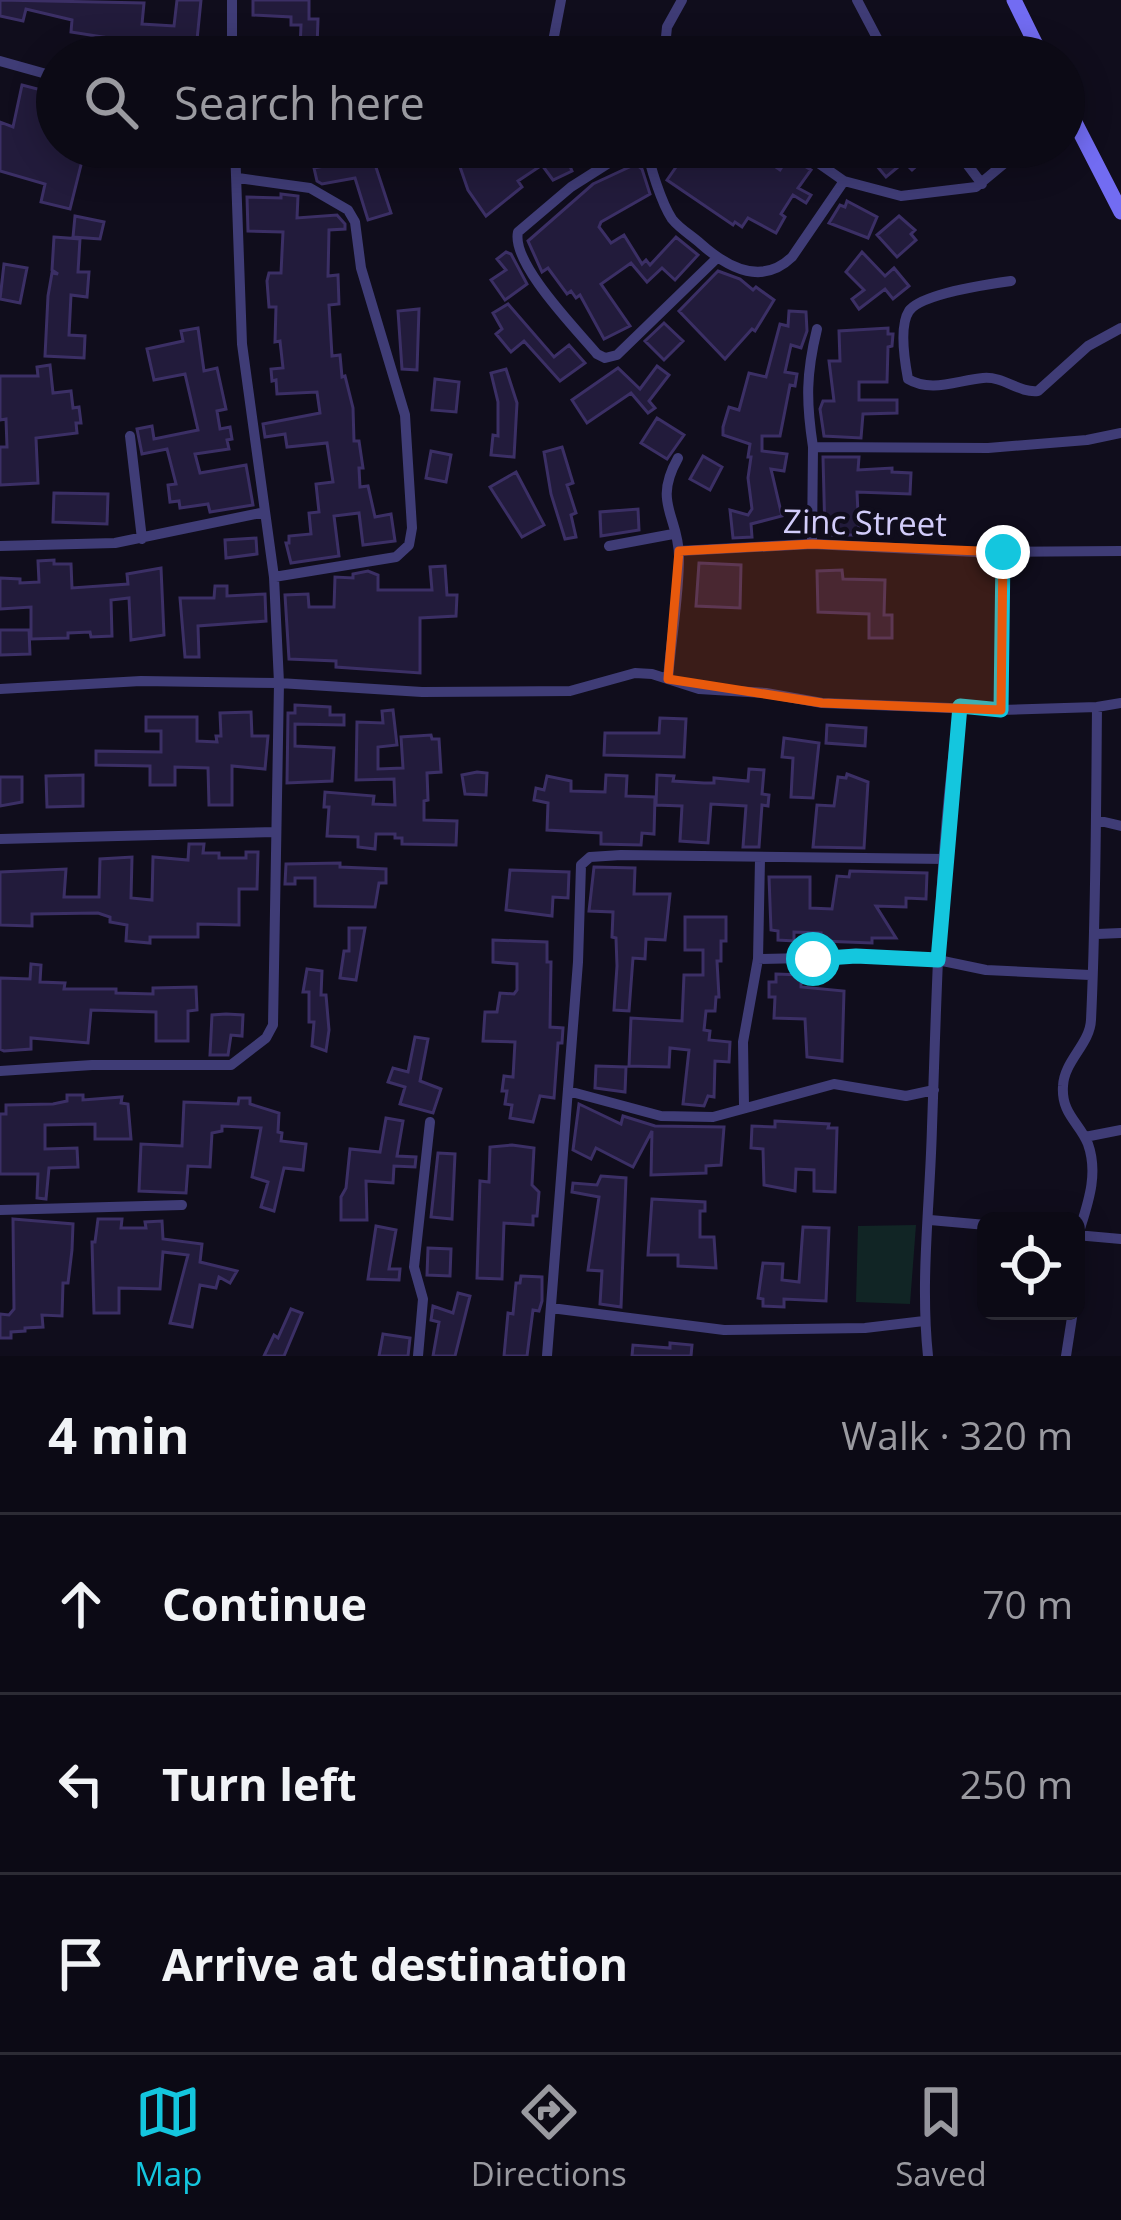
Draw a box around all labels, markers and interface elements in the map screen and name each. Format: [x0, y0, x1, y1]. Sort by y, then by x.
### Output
search box [36, 36, 1085, 168]
icon: search [78, 69, 144, 135]
text: Search here [174, 72, 425, 133]
street label: Zinc Street [783, 498, 947, 546]
route end [976, 525, 1030, 579]
route start [786, 932, 840, 986]
map controls [977, 1212, 1085, 1320]
button: locate [977, 1212, 1085, 1320]
text: 4 min [48, 1399, 190, 1469]
text: Walk · 320 m [841, 1408, 1073, 1461]
icon: ahead [48, 1571, 114, 1637]
text: Continue [162, 1573, 367, 1634]
text: 70 m [982, 1577, 1073, 1630]
icon: left [48, 1751, 114, 1817]
text: Turn left [162, 1753, 357, 1814]
text: 250 m [960, 1757, 1073, 1810]
icon: arrive [48, 1931, 114, 1997]
text: Arrive at destination [162, 1933, 628, 1994]
tab: Map [134, 2079, 202, 2196]
tab: Directions [471, 2079, 627, 2196]
tab: Saved [895, 2079, 987, 2196]

